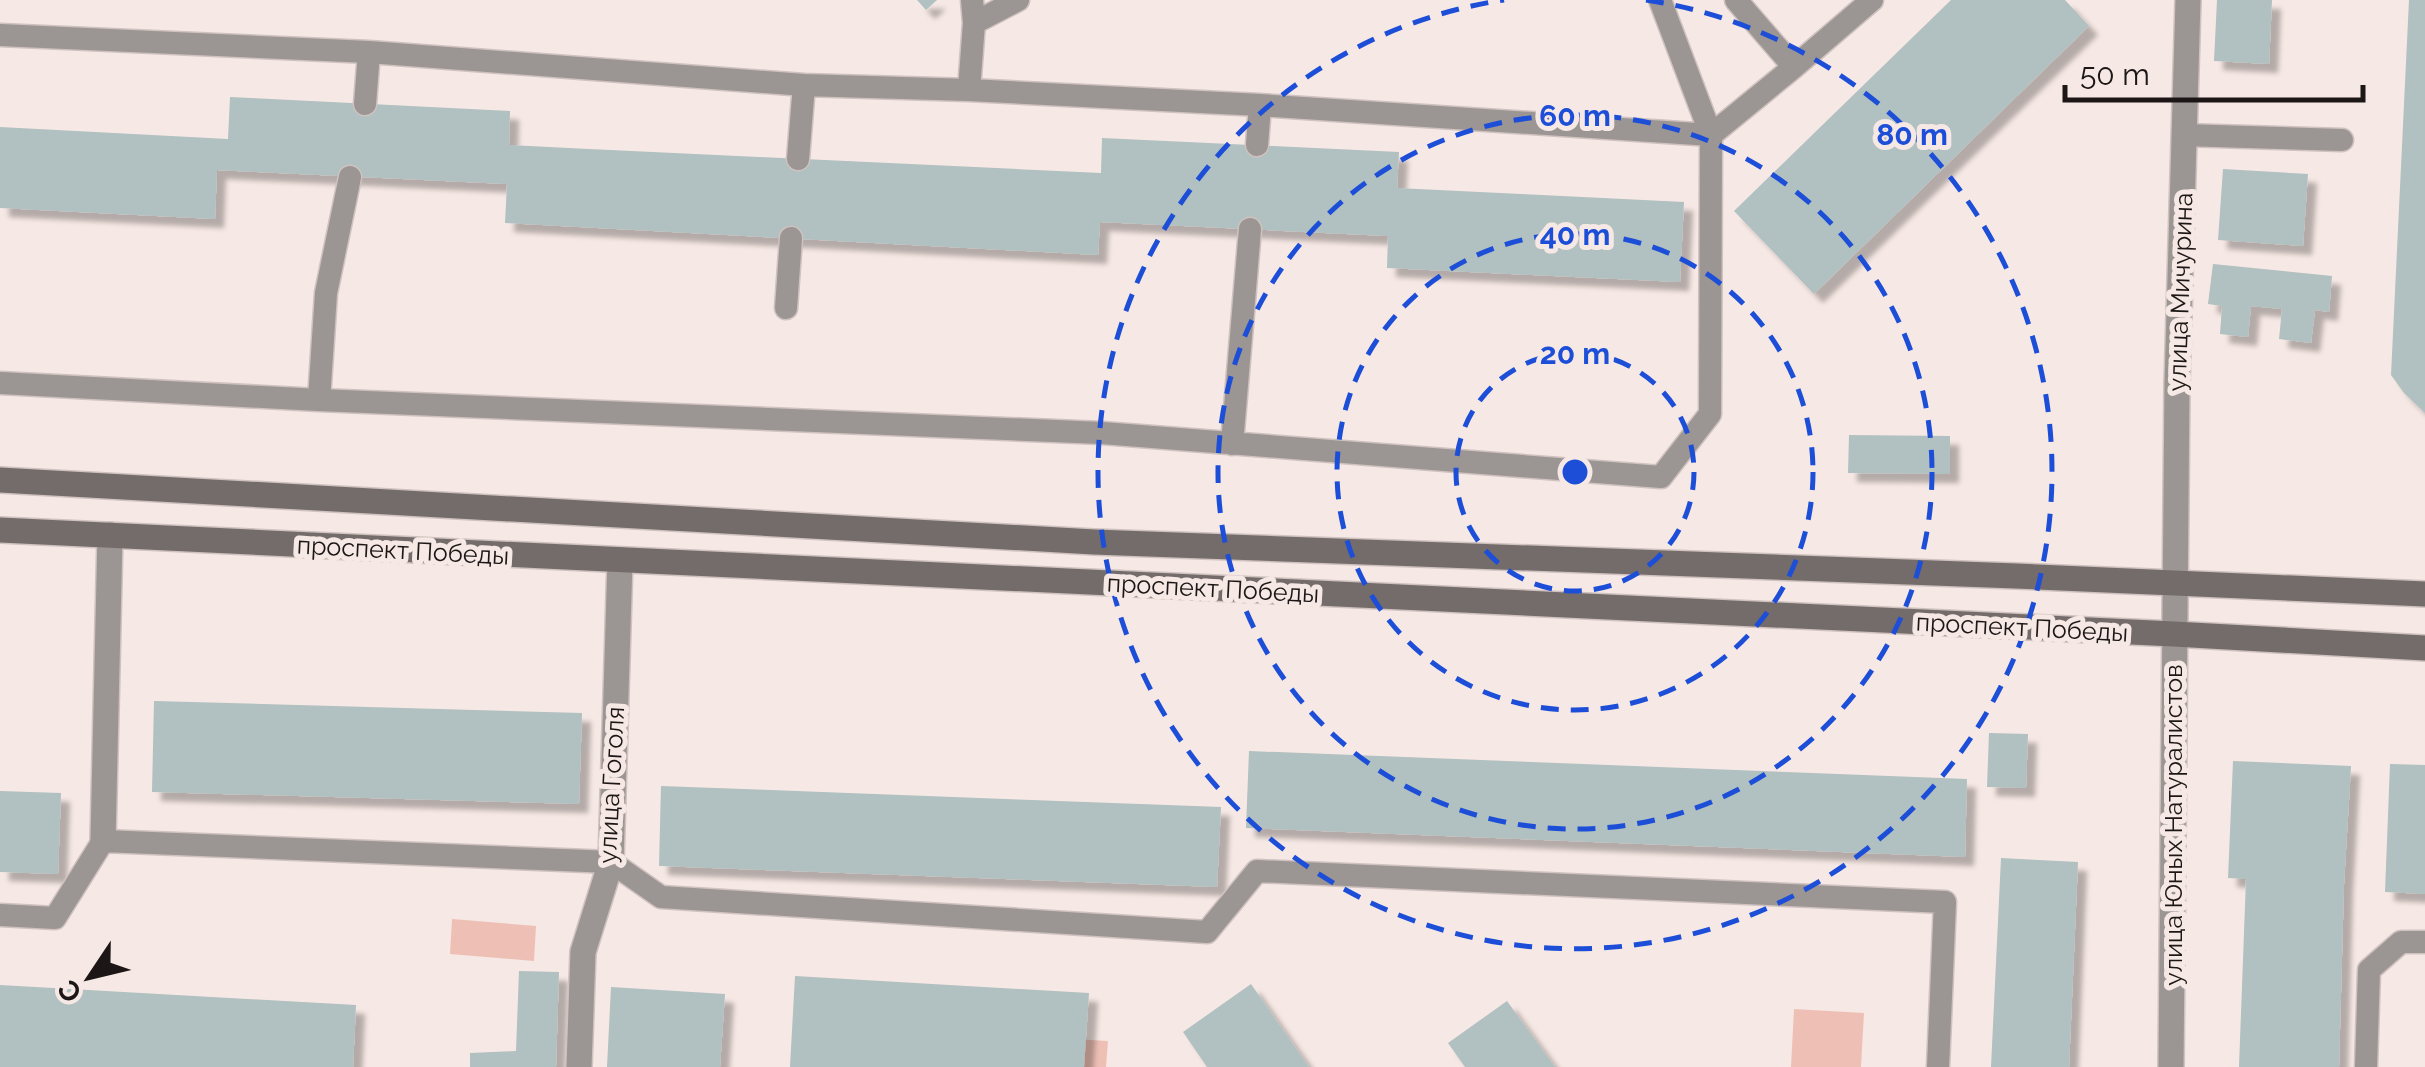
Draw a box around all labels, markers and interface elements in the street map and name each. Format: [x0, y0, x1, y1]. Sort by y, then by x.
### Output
scale bar [2065, 40, 2362, 102]
text: 50 m [2080, 57, 2150, 92]
text: 60 m [1539, 98, 1611, 133]
text: 80 m [1876, 117, 1948, 152]
street label: улица Мичурина [2162, 192, 2198, 392]
text: 40 m [1540, 217, 1610, 252]
text: 20 m [1540, 336, 1610, 371]
centre of rings [1557, 454, 1593, 490]
street label: проспект Победы [296, 529, 510, 571]
street label: проспект Победы [1106, 567, 1320, 609]
street label: проспект Победы [1915, 606, 2129, 648]
street label: улица Юных Натуралистов [2158, 664, 2188, 986]
street label: улица Гоголя [592, 706, 630, 864]
north arrow [40, 927, 140, 1027]
text: С [51, 974, 89, 1008]

